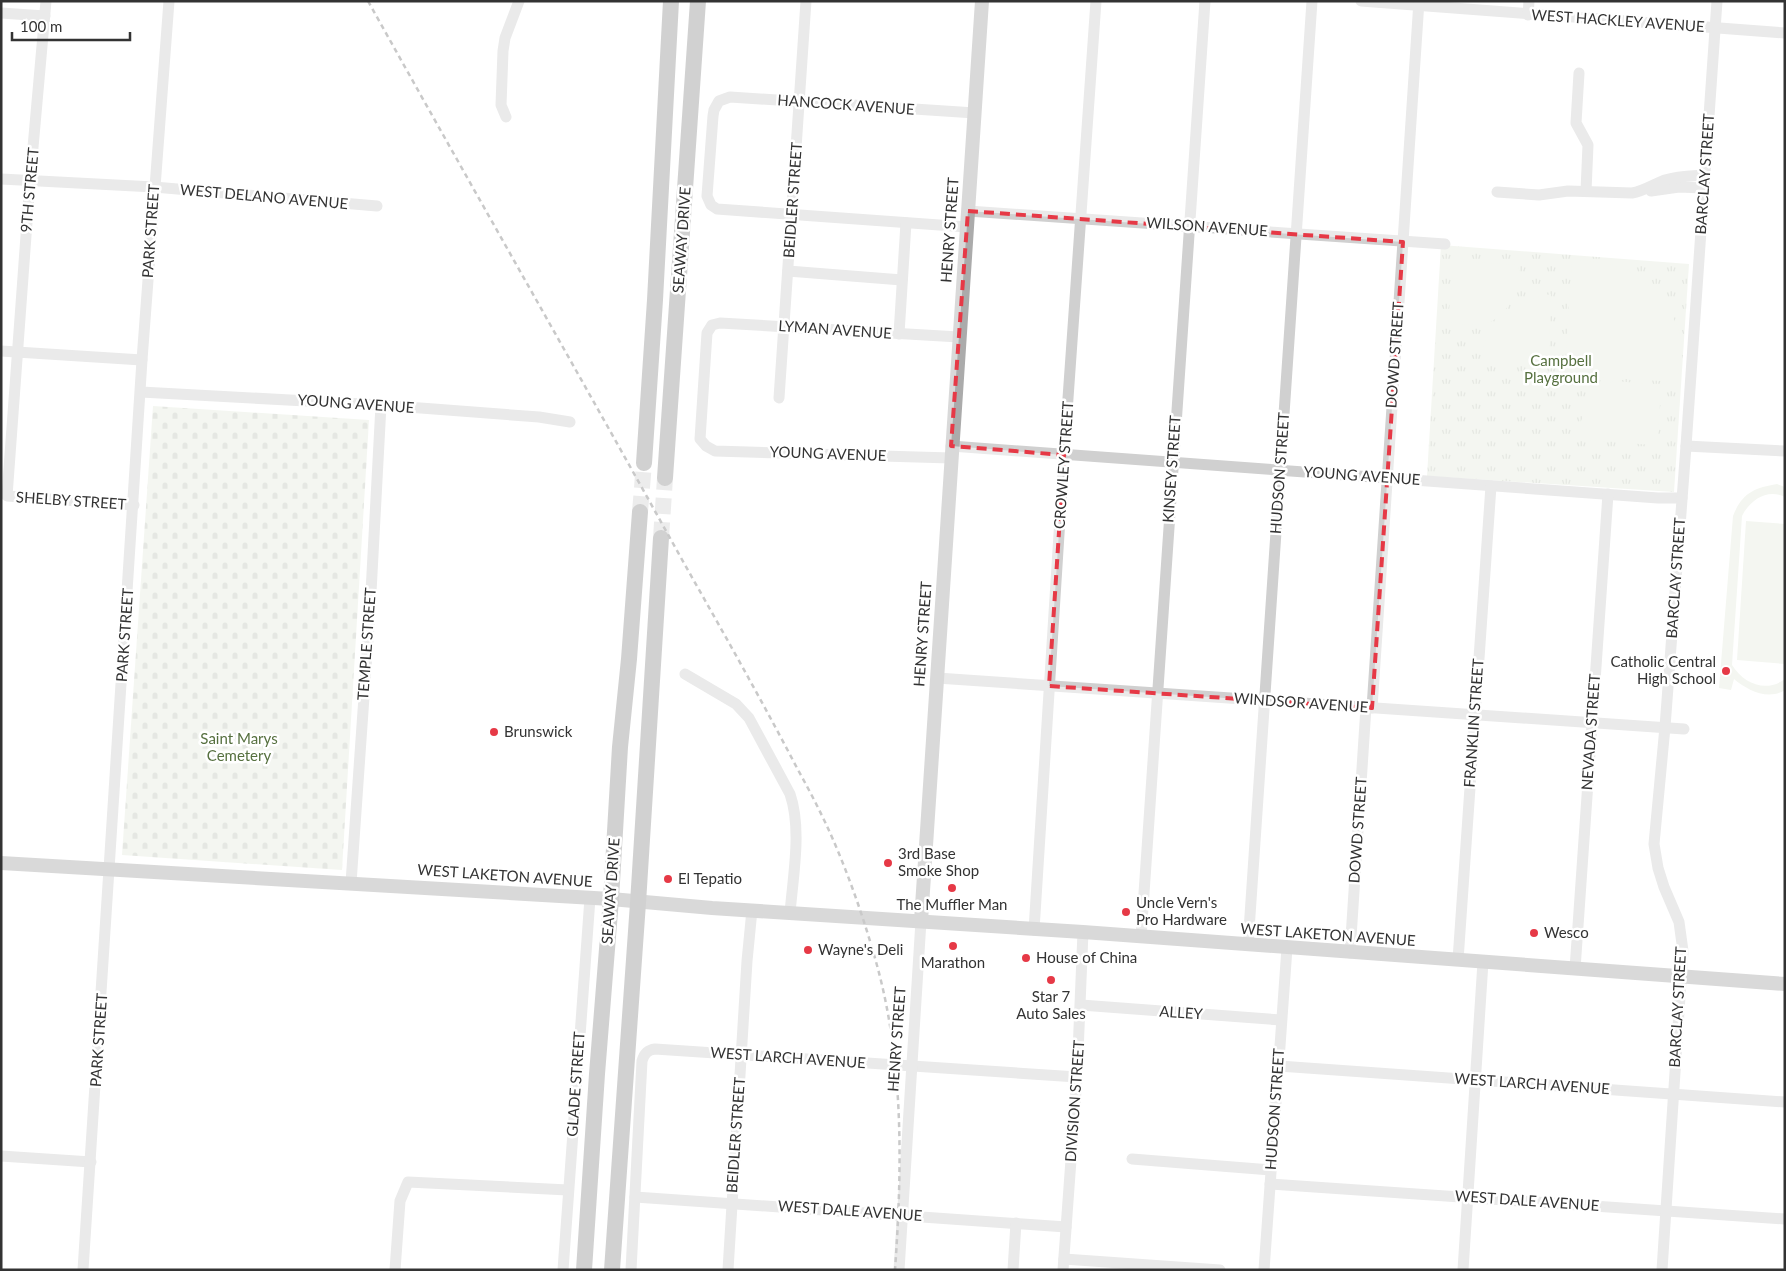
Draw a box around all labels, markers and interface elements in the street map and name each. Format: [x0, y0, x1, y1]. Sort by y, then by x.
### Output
street label: WEST HACKLEY AVENUE [1531, 5, 1705, 35]
scale bar [12, 10, 130, 42]
text: 100 m [20, 17, 62, 35]
street label: HANCOCK AVENUE [777, 90, 915, 118]
street label: BARCLAY STREET [1691, 113, 1717, 235]
street label: BEIDLER STREET [779, 141, 805, 258]
street label: 9TH STREET [16, 146, 42, 233]
street label: HENRY STREET [936, 176, 962, 283]
street label: WEST DELANO AVENUE [179, 180, 349, 212]
street label: PARK STREET [138, 183, 162, 279]
street label: SEAWAY DRIVE [668, 186, 694, 294]
street label: WILSON AVENUE [1146, 213, 1268, 239]
street label: DOWD STREET [1381, 301, 1407, 409]
street label: LYMAN AVENUE [778, 316, 892, 342]
park label: Campbell Playground [1524, 351, 1598, 386]
street label: YOUNG AVENUE [297, 390, 415, 416]
street label: CROWLEY STREET [1050, 400, 1076, 530]
street label: HUDSON STREET [1266, 411, 1292, 534]
street label: KINSEY STREET [1158, 415, 1184, 523]
street label: YOUNG AVENUE [769, 442, 887, 464]
street label: YOUNG AVENUE [1303, 462, 1421, 488]
street label: SHELBY STREET [15, 487, 127, 513]
street label: BARCLAY STREET [1662, 517, 1688, 639]
street label: HENRY STREET [909, 580, 935, 687]
street label: PARK STREET [112, 587, 136, 683]
street label: TEMPLE STREET [353, 587, 379, 701]
place label: Catholic Central High School [1610, 652, 1716, 687]
street label: FRANKLIN STREET [1460, 658, 1486, 788]
marker: Catholic Central High School [1720, 665, 1732, 677]
street label: NEVADA STREET [1577, 673, 1603, 791]
street label: WINDSOR AVENUE [1233, 688, 1369, 716]
place label: Brunswick [504, 722, 573, 740]
marker: Brunswick [488, 726, 500, 738]
park label: Saint Marys Cemetery [200, 729, 278, 764]
street label: DOWD STREET [1344, 776, 1370, 884]
street label: SEAWAY DRIVE [597, 837, 623, 945]
place label: 3rd Base Smoke Shop [898, 844, 979, 879]
marker: 3rd Base Smoke Shop [882, 857, 894, 869]
street label: WEST LAKETON AVENUE [417, 860, 593, 890]
place label: El Tepatio [678, 869, 742, 887]
marker: El Tepatio [662, 873, 674, 885]
marker: The Muffler Man [946, 882, 958, 894]
place label: Uncle Vern's Pro Hardware [1136, 893, 1227, 928]
place label: The Muffler Man [896, 895, 1008, 913]
marker: Uncle Vern's Pro Hardware [1120, 906, 1132, 918]
street label: WEST LAKETON AVENUE [1240, 919, 1416, 949]
place label: Wesco [1544, 923, 1589, 941]
marker: Wesco [1528, 927, 1540, 939]
place label: Wayne's Deli [818, 940, 903, 958]
marker: Marathon [947, 940, 959, 952]
marker: Wayne's Deli [802, 944, 814, 956]
street label: BARCLAY STREET [1665, 946, 1689, 1068]
place label: House of China [1036, 948, 1137, 966]
marker: House of China [1020, 952, 1032, 964]
place label: Marathon [921, 953, 985, 971]
marker: Star 7 Auto Sales [1045, 974, 1057, 986]
street label: HENRY STREET [883, 985, 909, 1092]
place label: Star 7 Auto Sales [1016, 987, 1086, 1022]
street label: PARK STREET [86, 992, 110, 1088]
street label: ALLEY [1159, 1002, 1204, 1023]
street label: GLADE STREET [562, 1031, 588, 1137]
street label: DIVISION STREET [1061, 1039, 1087, 1163]
street label: WEST LARCH AVENUE [710, 1043, 866, 1071]
street label: HUDSON STREET [1261, 1047, 1287, 1170]
street label: WEST LARCH AVENUE [1454, 1069, 1610, 1097]
street label: BEIDLER STREET [722, 1076, 748, 1193]
street label: WEST DALE AVENUE [1454, 1186, 1600, 1214]
street label: WEST DALE AVENUE [777, 1196, 923, 1224]

